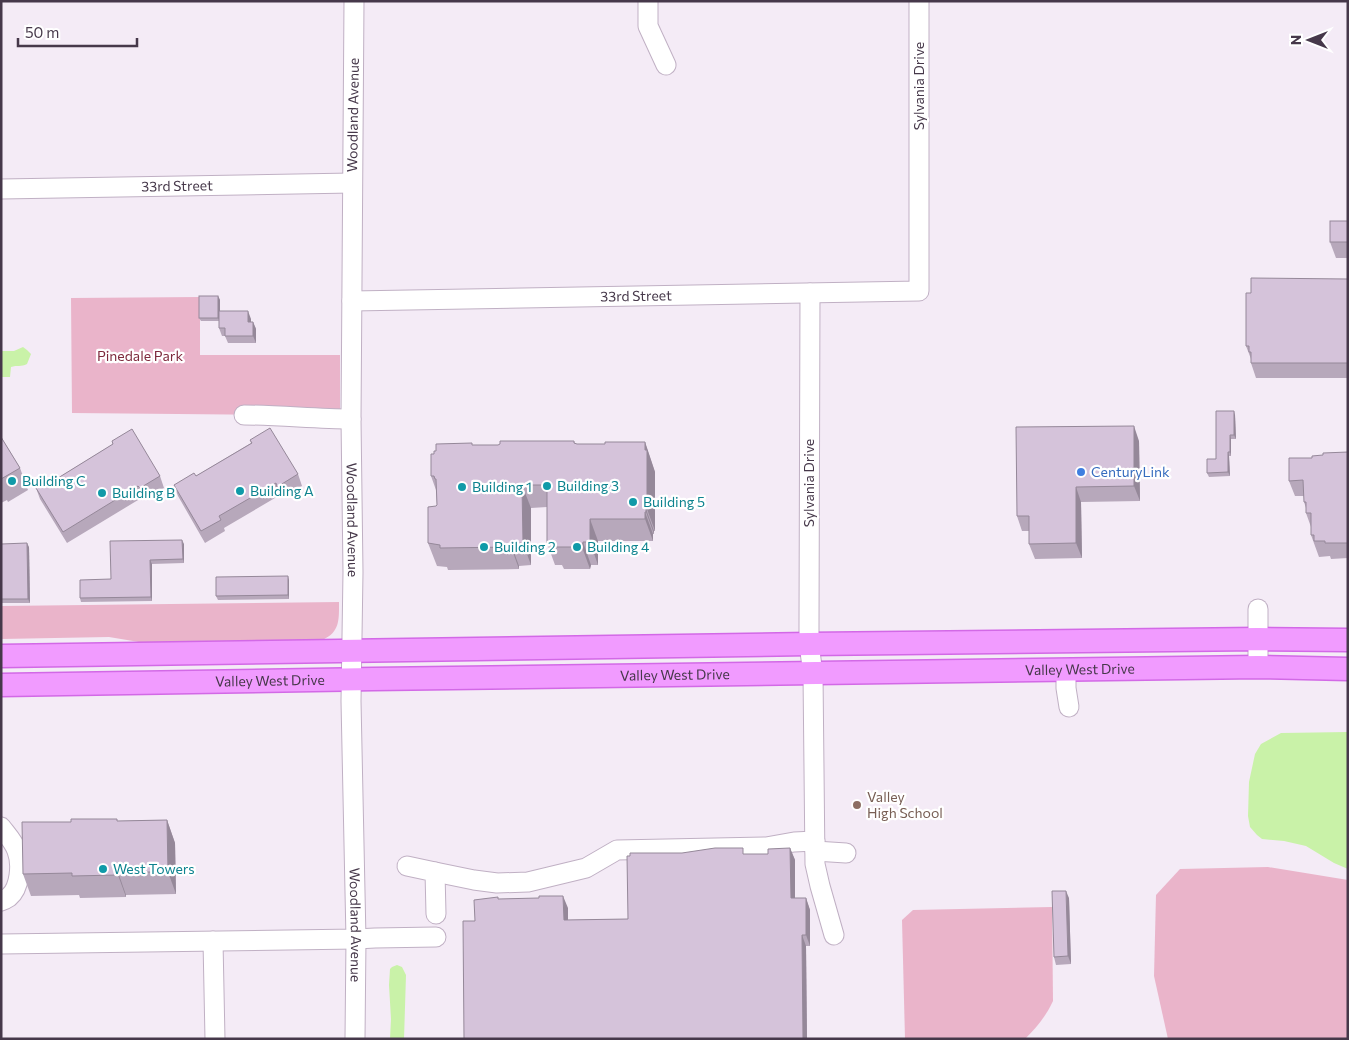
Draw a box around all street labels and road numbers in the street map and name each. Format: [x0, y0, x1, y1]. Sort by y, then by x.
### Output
street label: Sylvania Drive [910, 42, 927, 130]
street label: Woodland Avenue [343, 58, 362, 172]
street label: 33rd Street [141, 176, 213, 195]
street label: 33rd Street [600, 286, 672, 305]
street label: Sylvania Drive [800, 439, 817, 527]
street label: Woodland Avenue [344, 463, 362, 577]
street label: Valley West Drive [1025, 660, 1135, 678]
street label: Valley West Drive [620, 665, 730, 684]
street label: Valley West Drive [215, 671, 325, 690]
street label: Woodland Avenue [347, 867, 365, 982]

